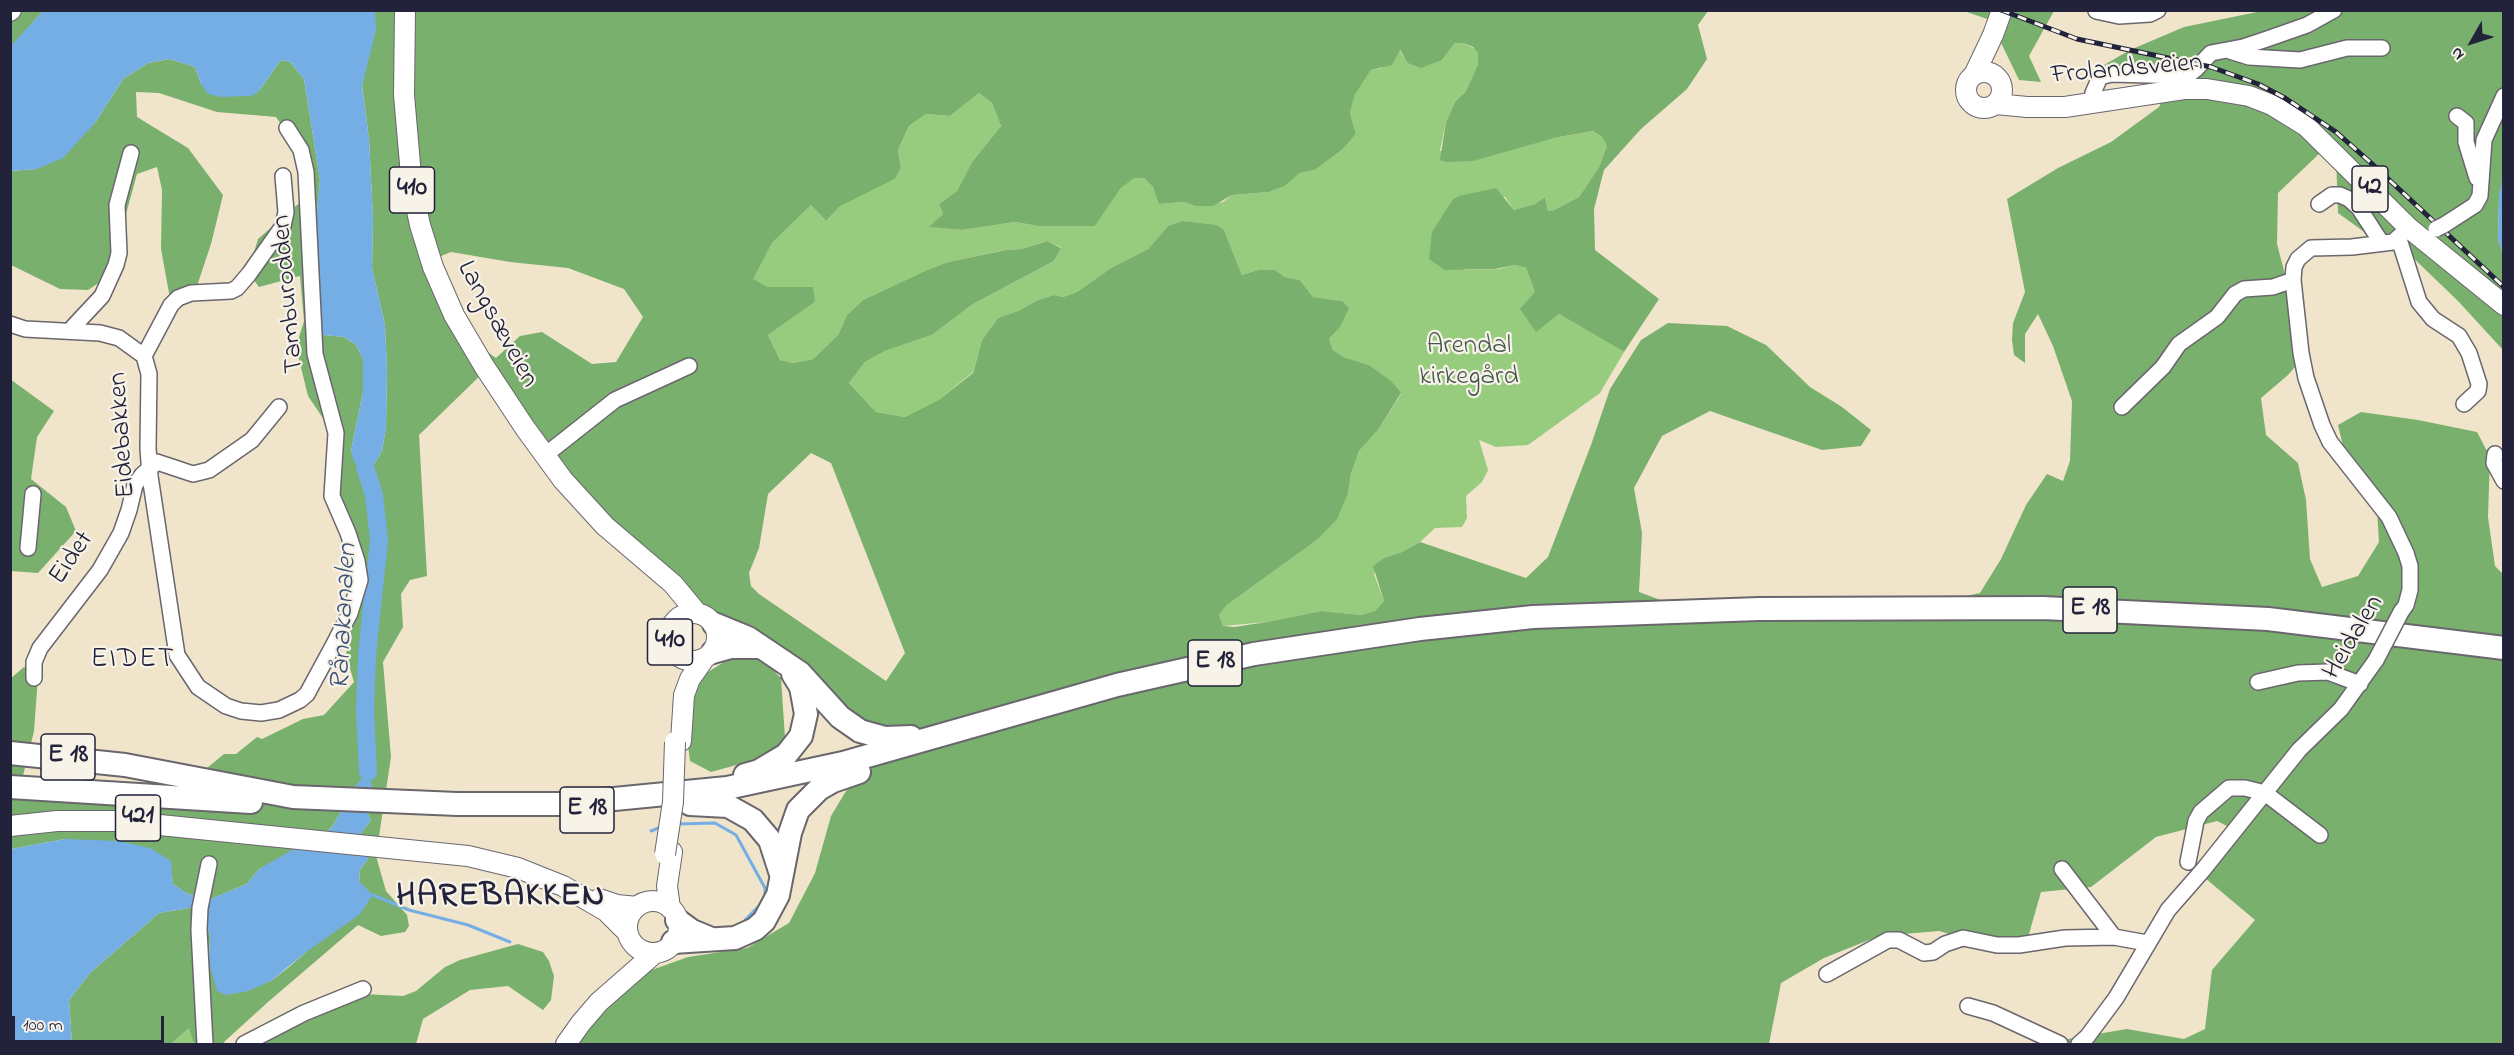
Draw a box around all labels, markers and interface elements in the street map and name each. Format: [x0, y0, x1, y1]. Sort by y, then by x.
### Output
north arrow [2442, 12, 2502, 72]
text: N [2445, 42, 2471, 65]
street label: Frolandsveien [2050, 48, 2204, 94]
road number: 42 [2352, 166, 2388, 212]
road number: 410 [390, 167, 434, 213]
street label: Tamburodden [267, 213, 313, 375]
street label: Langsæveien [448, 256, 544, 394]
park label: Arendal kirkegård [1419, 332, 1519, 395]
street label: Eidebakken [103, 371, 145, 499]
street label: Eidet [43, 526, 103, 592]
water label: Rånakanalen [325, 543, 367, 691]
road number: E 18 [2063, 587, 2117, 633]
street label: Heidalen [2317, 590, 2393, 686]
road number: 410 [648, 619, 692, 665]
road number: E 18 [1188, 640, 1242, 686]
district label: EIDET [91, 644, 175, 678]
road number: E 18 [41, 734, 95, 780]
road number: E 18 [560, 787, 614, 833]
road number: 421 [116, 795, 160, 841]
district label: HAREBAKKEN [396, 879, 606, 919]
scale bar [15, 1004, 166, 1042]
text: 100 m [23, 1013, 63, 1039]

